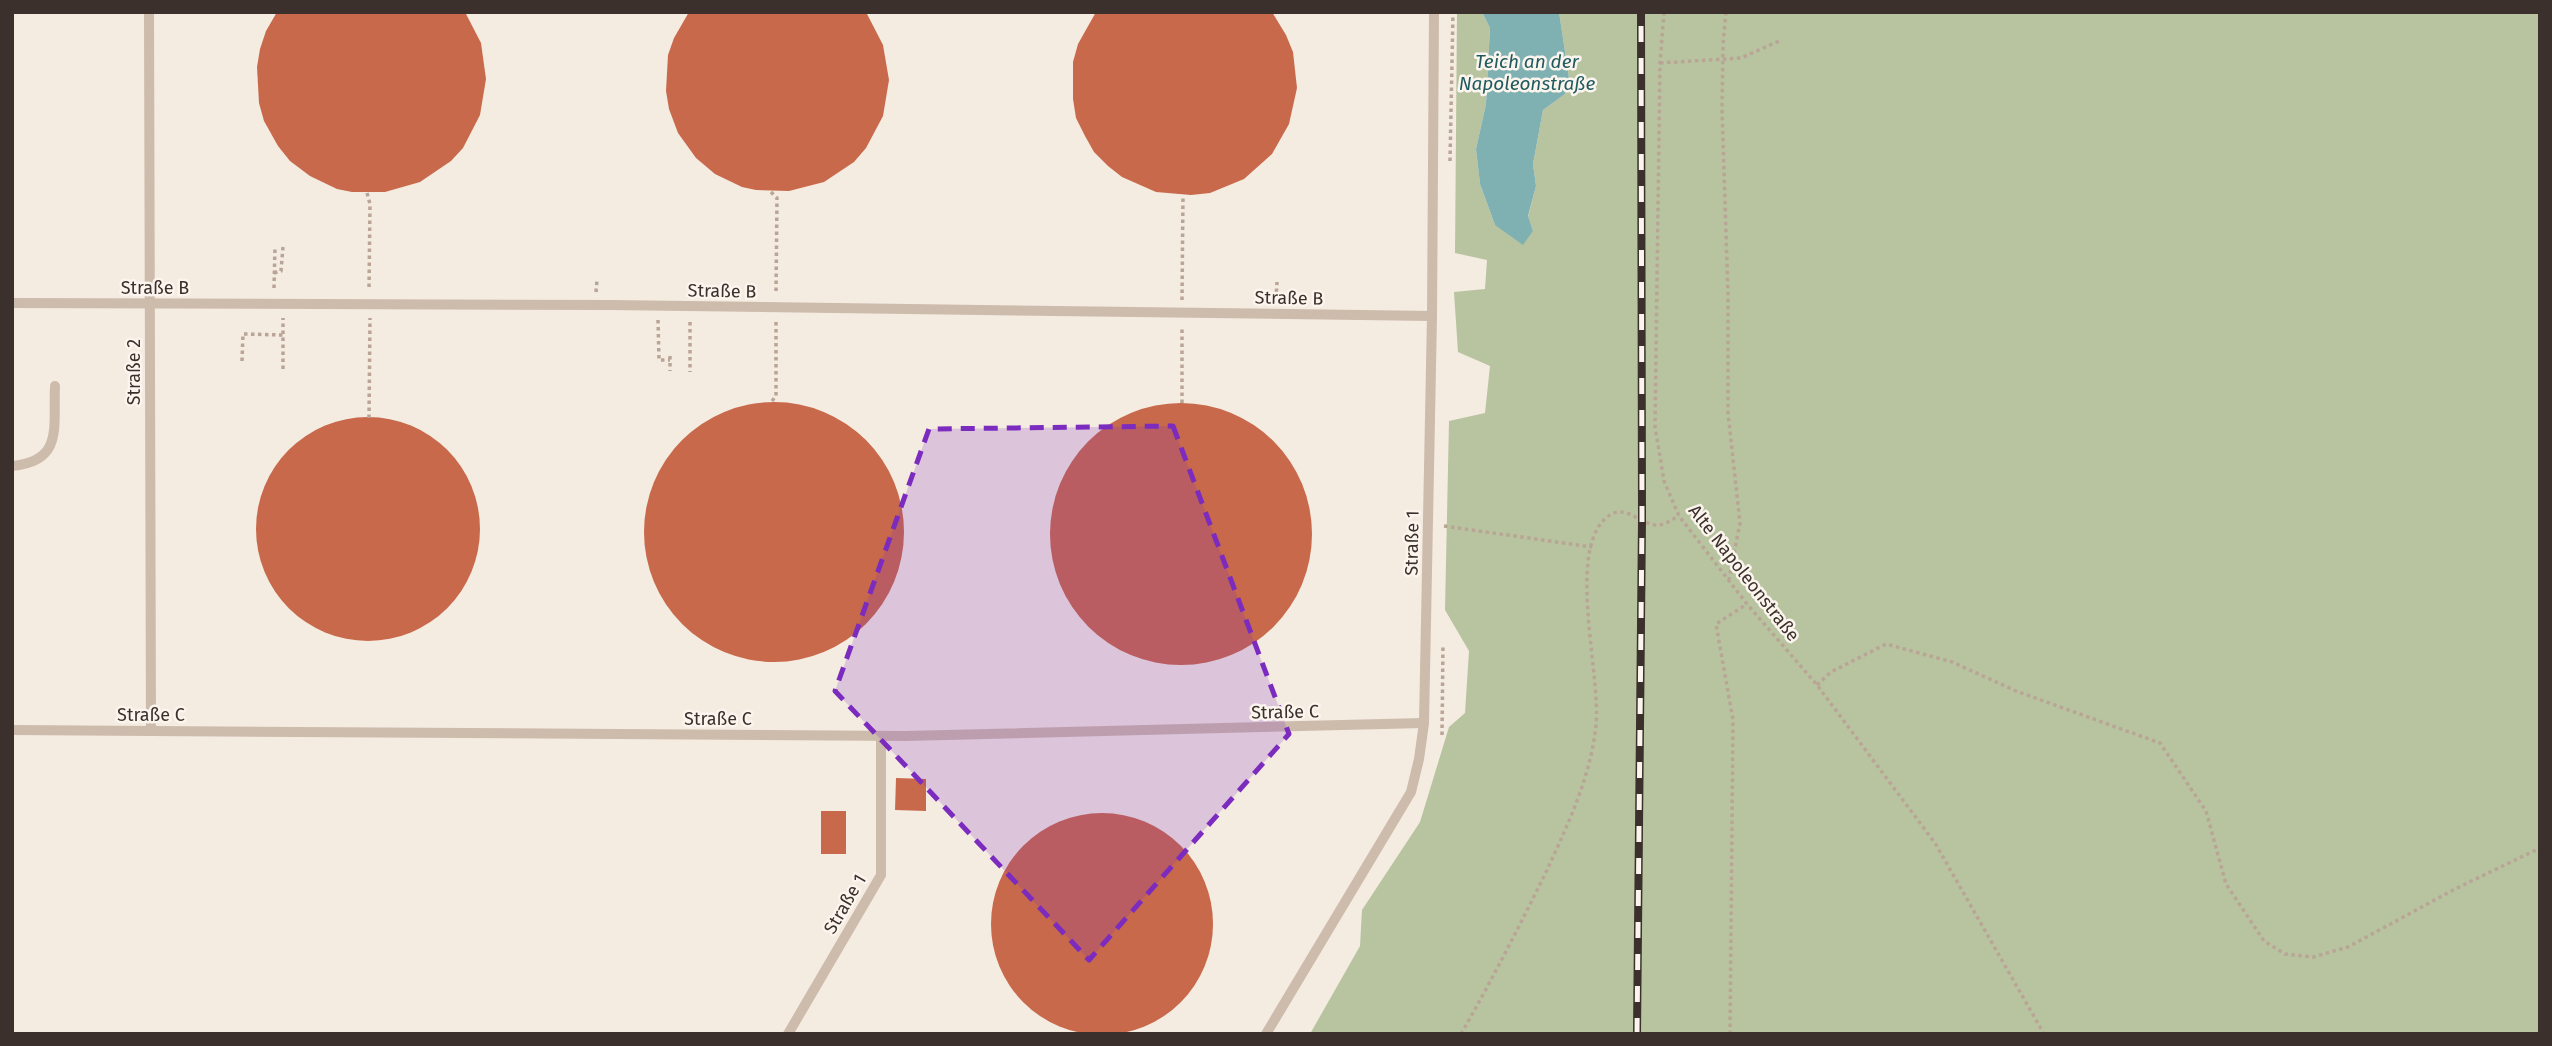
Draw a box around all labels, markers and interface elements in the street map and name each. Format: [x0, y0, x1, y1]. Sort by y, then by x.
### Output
water label: Teich an der Napoleonstraße [1459, 50, 1596, 95]
street label: Straße B [121, 277, 189, 299]
street label: Straße B [688, 279, 757, 303]
street label: Straße B [1255, 286, 1324, 310]
street label: Straße 2 [123, 339, 145, 405]
street label: Alte Napoleonstraße [1684, 500, 1804, 646]
street label: Straße 1 [1400, 510, 1424, 576]
street label: Straße C [1251, 700, 1319, 724]
street label: Straße C [117, 704, 185, 726]
street label: Straße C [684, 708, 752, 730]
street label: Straße 1 [819, 870, 871, 938]

